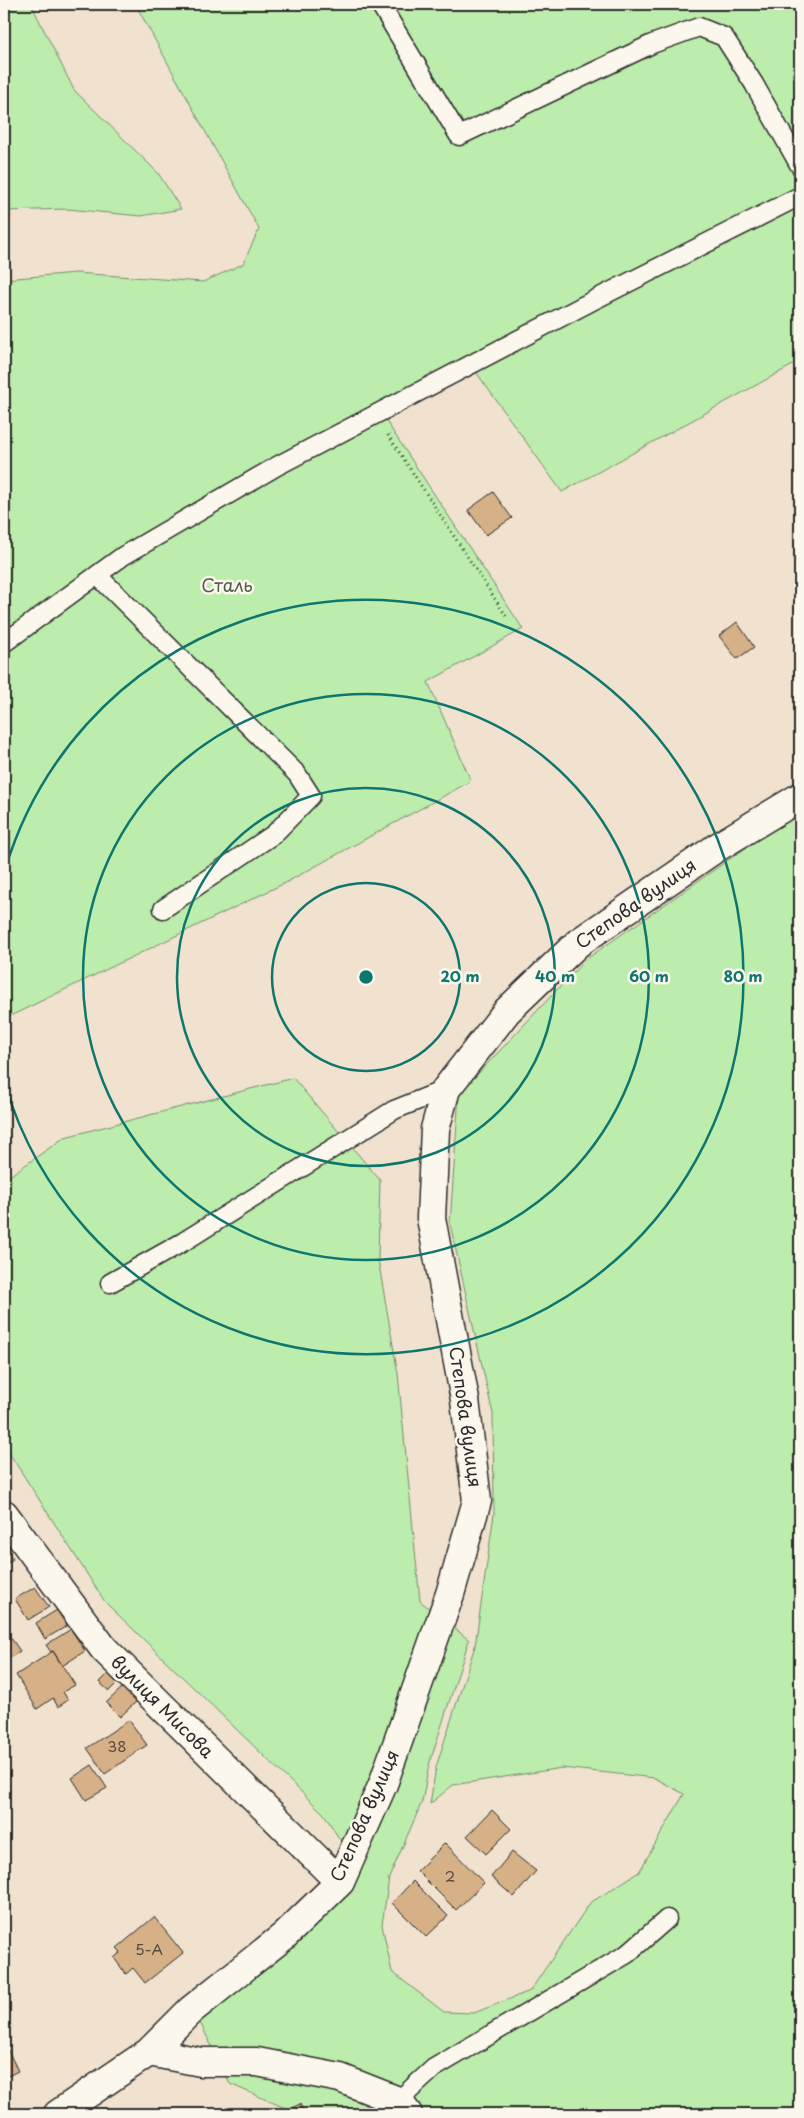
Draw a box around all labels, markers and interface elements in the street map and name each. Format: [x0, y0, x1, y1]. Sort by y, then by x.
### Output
park label: Сталь [201, 571, 253, 598]
street label: Степова вулиця [569, 851, 701, 955]
text: 20 m [441, 964, 479, 987]
text: 40 m [535, 964, 575, 987]
text: 60 m [629, 964, 669, 987]
text: 80 m [723, 964, 763, 987]
centre of rings [357, 968, 375, 986]
street label: Степова вулиця [443, 1345, 490, 1489]
street label: вулиця Мисова [105, 1648, 221, 1764]
house number: 38 [107, 1734, 127, 1757]
street label: Степова вулиця [322, 1745, 405, 1886]
house number: 2 [445, 1864, 455, 1887]
house number: 5-А [135, 1937, 163, 1960]

